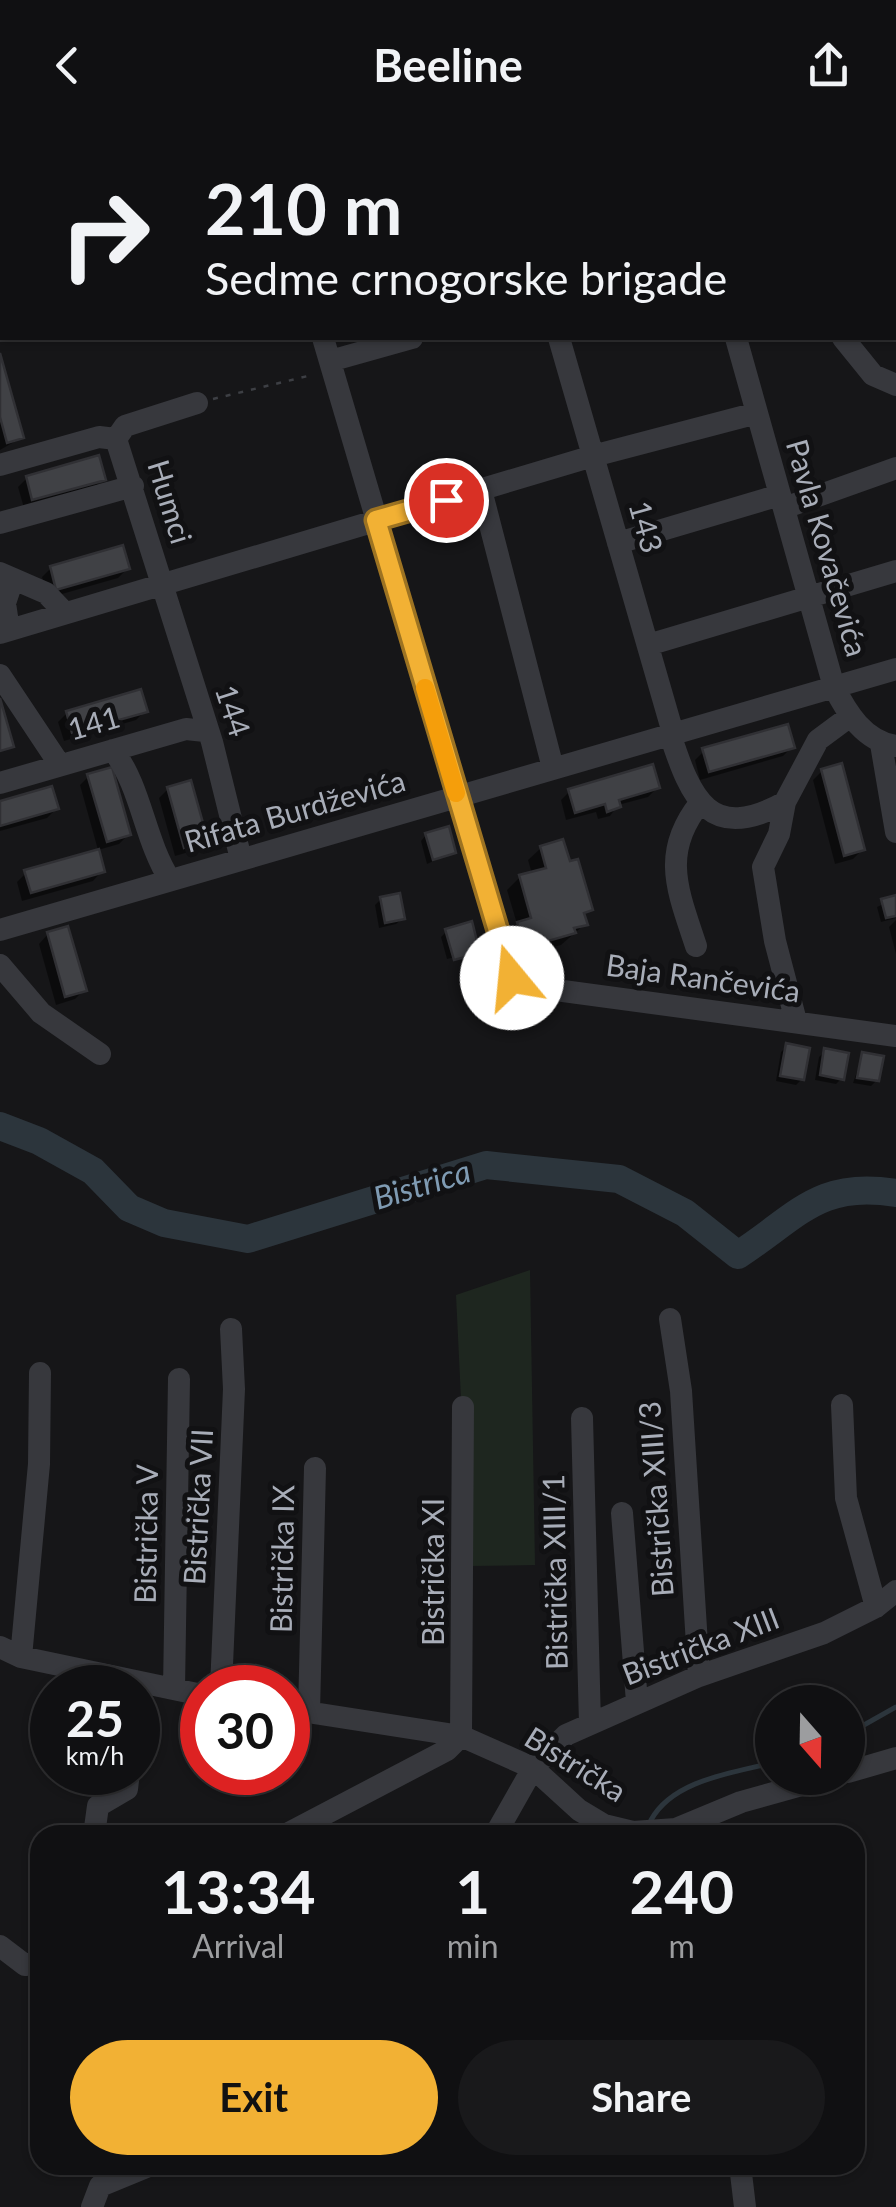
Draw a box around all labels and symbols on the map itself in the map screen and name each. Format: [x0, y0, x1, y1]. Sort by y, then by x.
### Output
street label: Pavla Kovačevića [780, 435, 876, 660]
street label: Humci [141, 455, 201, 548]
pin [404, 458, 489, 543]
street label: 143 [622, 496, 671, 557]
street label: 144 [209, 680, 259, 741]
street label: 141 [63, 698, 124, 747]
street label: Rifata Burdževića [180, 761, 409, 859]
position arrow [460, 926, 564, 1030]
street label: Baja Rančevića [604, 946, 803, 1008]
water label: Bistrica [368, 1150, 475, 1217]
street label: Bistrička XIII/3 [630, 1400, 680, 1598]
street label: Bistrička VII [175, 1428, 219, 1586]
street label: Bistrička V [126, 1463, 164, 1604]
street label: Bistrička XIII/1 [534, 1474, 574, 1670]
street label: Bistrička IX [262, 1484, 300, 1633]
street label: Bistrička XI [414, 1498, 450, 1646]
street label: Bistrička XIII [617, 1599, 784, 1691]
speed limit sign: 30 [180, 1665, 310, 1795]
north arrow [755, 1685, 865, 1795]
street label: Bistrička [519, 1718, 633, 1808]

